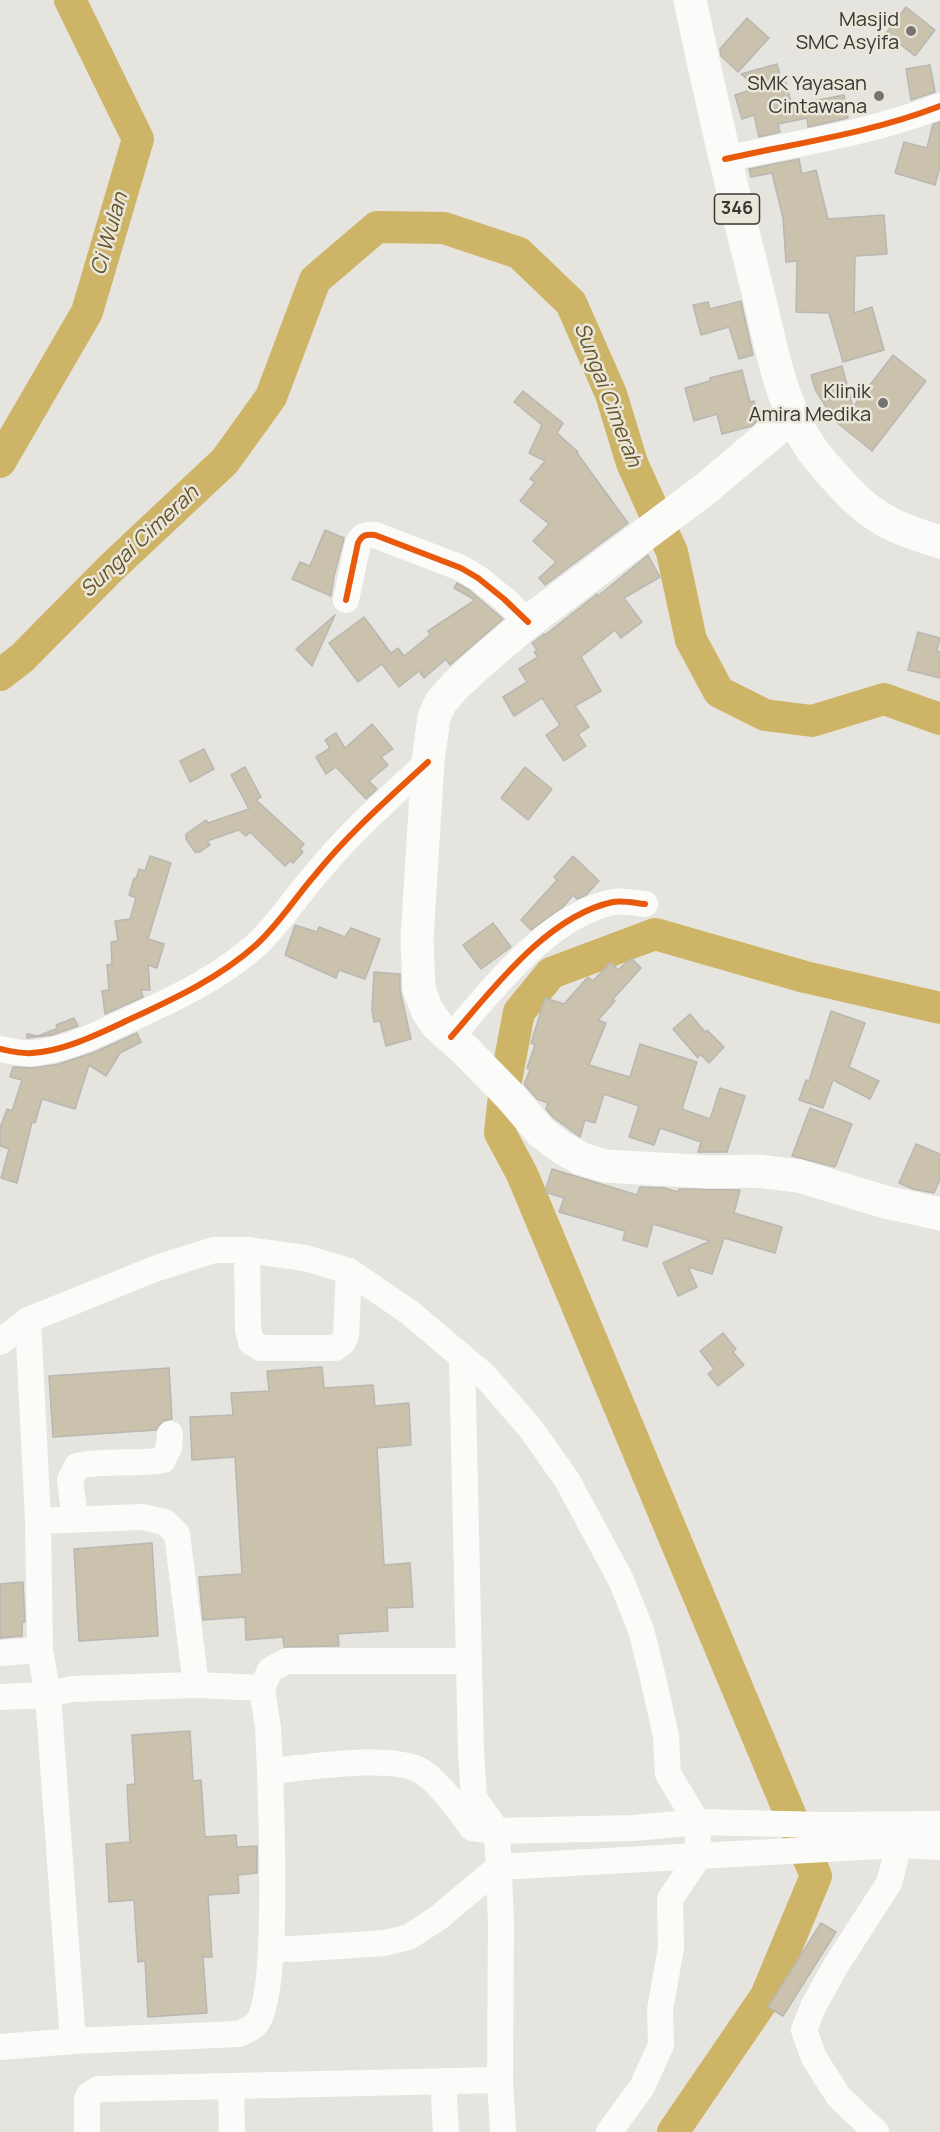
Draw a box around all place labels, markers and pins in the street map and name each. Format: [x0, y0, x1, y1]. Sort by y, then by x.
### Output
place label: Masjid SMC Asyifa [796, 8, 899, 55]
marker: Masjid SMC Asyifa [904, 24, 918, 38]
place label: SMK Yayasan Cintawana [747, 72, 867, 119]
marker: SMK Yayasan Cintawana [872, 89, 886, 103]
place label: Klinik Amira Medika [749, 380, 871, 427]
marker: Klinik Amira Medika [876, 396, 890, 410]

